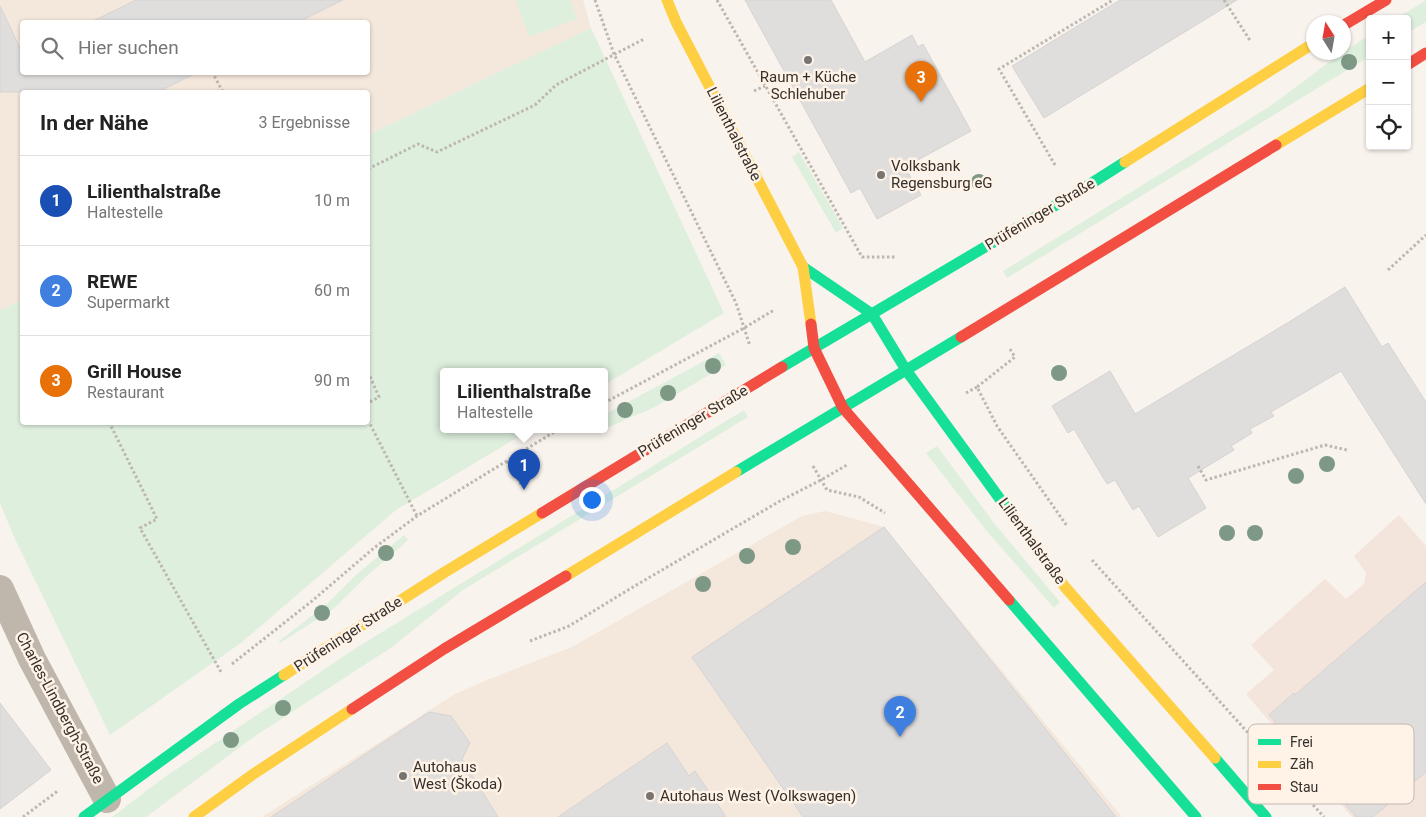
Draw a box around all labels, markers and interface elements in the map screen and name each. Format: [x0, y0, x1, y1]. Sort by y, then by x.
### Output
north arrow [1306, 15, 1351, 60]
map controls [1366, 15, 1411, 150]
button: + [1366, 15, 1411, 60]
search box [20, 20, 370, 75]
icon: search [38, 34, 66, 62]
text: Hier suchen [78, 36, 179, 59]
marker: Raum + Küche Schlehuber [802, 54, 814, 66]
button: − [1366, 60, 1411, 105]
pin: 3 [905, 61, 937, 102]
place label: Raum + Küche Schlehuber [760, 68, 856, 103]
street label: Lilienthalstraße [703, 84, 765, 184]
button: locate [1366, 105, 1411, 150]
text: In der Nähe [40, 111, 148, 135]
text: 3 Ergebnisse [258, 113, 350, 132]
place label: Volksbank Regensburg eG [891, 157, 993, 192]
marker: Volksbank Regensburg eG [875, 169, 887, 181]
street label: Prüfeninger Straße [982, 174, 1098, 254]
text: Lilienthalstraße [87, 180, 221, 203]
text: 1 [51, 191, 61, 210]
text: 10 m [314, 191, 350, 210]
text: Haltestelle [87, 203, 163, 222]
text: REWE [87, 270, 137, 293]
text: 2 [51, 281, 61, 300]
text: 60 m [314, 281, 350, 300]
text: Supermarkt [87, 293, 170, 312]
text: Grill House [87, 360, 182, 383]
popup [440, 368, 608, 433]
text: 3 [51, 371, 61, 390]
text: 90 m [314, 371, 350, 390]
text: Lilienthalstraße [457, 380, 591, 403]
street label: Prüfeninger Straße [635, 381, 751, 461]
text: Restaurant [87, 383, 164, 402]
text: Haltestelle [457, 403, 533, 422]
pin: 1 [508, 449, 540, 490]
your location [579, 487, 605, 513]
street label: Lilienthalstraße [995, 494, 1069, 588]
street label: Prüfeninger Straße [291, 592, 405, 676]
street label: Charles-Lindbergh-Straße [12, 629, 108, 787]
pin: 2 [884, 696, 916, 737]
legend [1248, 724, 1414, 804]
text: Frei [1290, 734, 1313, 750]
text: Zäh [1290, 756, 1314, 772]
place label: Autohaus West (Škoda) [413, 758, 502, 793]
marker: Autohaus West (Škoda) [397, 770, 409, 782]
text: Stau [1290, 779, 1318, 795]
place label: Autohaus West (Volkswagen) [660, 787, 856, 805]
marker: Autohaus West (Volkswagen) [644, 790, 656, 802]

